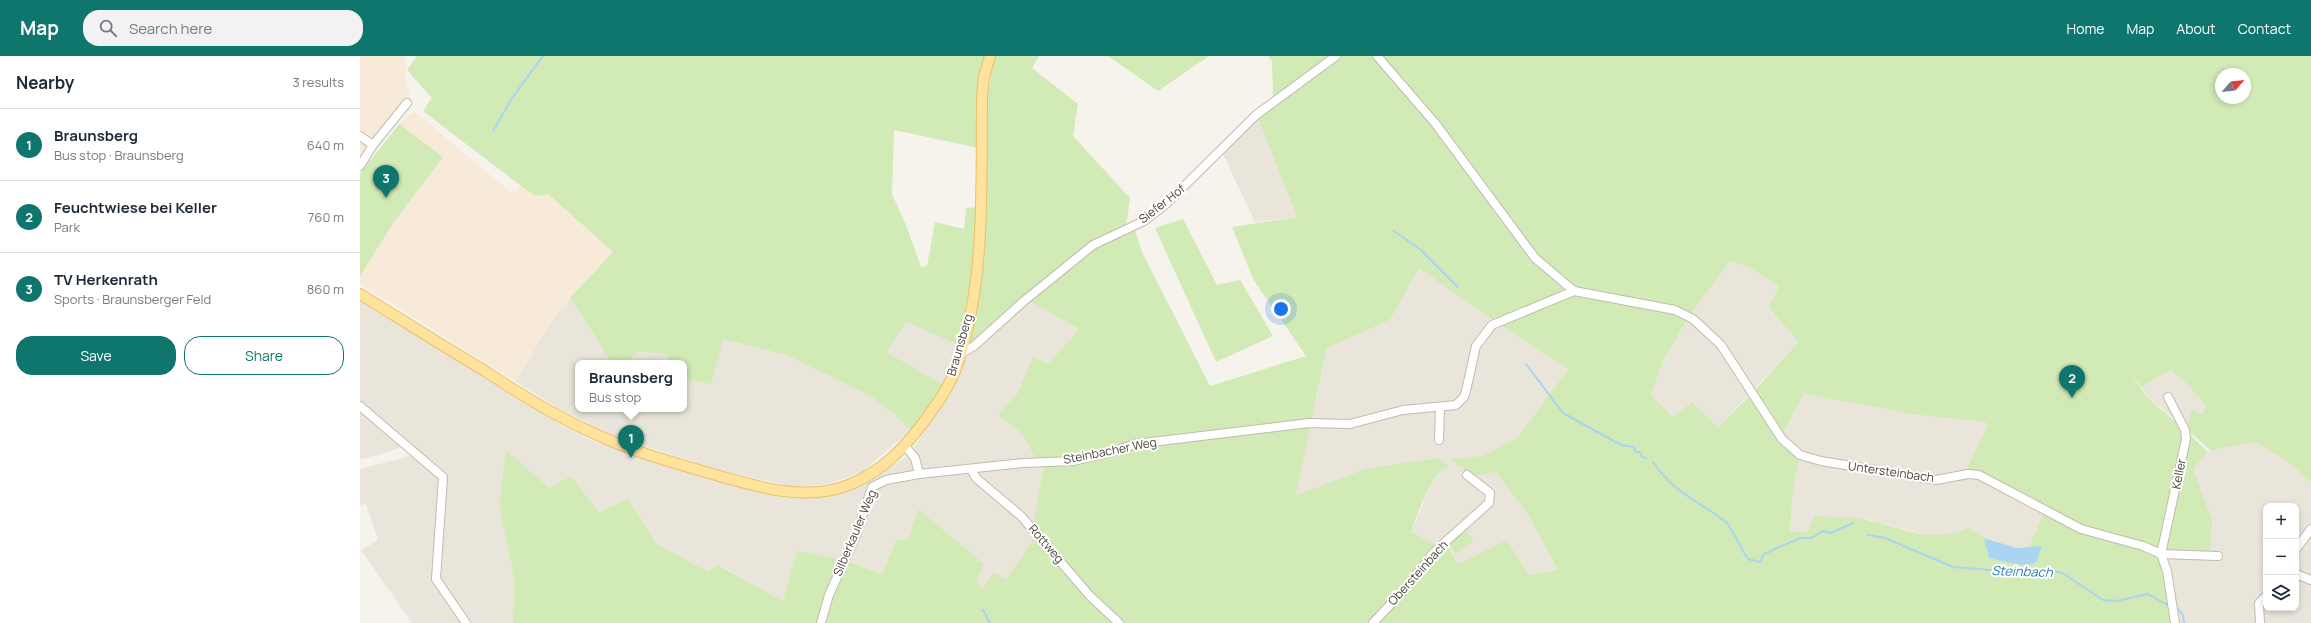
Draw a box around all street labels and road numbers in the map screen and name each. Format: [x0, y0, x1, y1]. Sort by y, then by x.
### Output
street label: Siefer Hof [1135, 180, 1189, 227]
street label: Braunsberg [943, 312, 977, 378]
street label: Steinbacher Weg [1062, 433, 1158, 468]
street label: Untersteinbach [1847, 457, 1935, 486]
street label: Keller [2167, 457, 2190, 491]
street label: Silberkauler Weg [829, 487, 880, 579]
street label: Rottweg [1025, 520, 1068, 567]
street label: Obersteinbach [1384, 536, 1451, 609]

